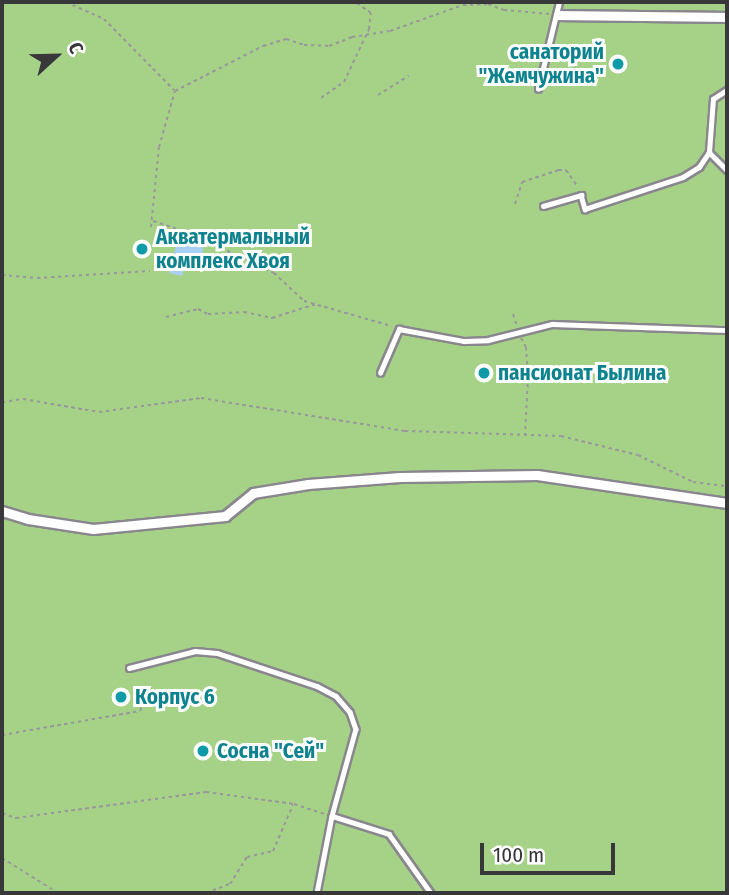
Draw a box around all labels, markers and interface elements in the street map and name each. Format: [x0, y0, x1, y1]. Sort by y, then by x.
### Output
north arrow [21, 21, 91, 91]
text: С [63, 39, 88, 57]
place label: санаторий "Жемчужина" [479, 39, 604, 89]
marker: санаторий "Жемчужина" [610, 56, 626, 72]
place label: Акватермальный комплекс Хвоя [156, 224, 310, 274]
marker: Акватермальный комплекс Хвоя [134, 241, 150, 257]
place label: пансионат Былина [498, 360, 667, 386]
marker: пансионат Былина [476, 365, 492, 381]
place label: Корпус 6 [135, 684, 215, 710]
marker: Корпус 6 [113, 689, 129, 705]
place label: Сосна "Сей" [217, 738, 324, 764]
marker: Сосна "Сей" [195, 743, 211, 759]
scale bar [484, 828, 619, 872]
text: 100 m [493, 842, 544, 868]

